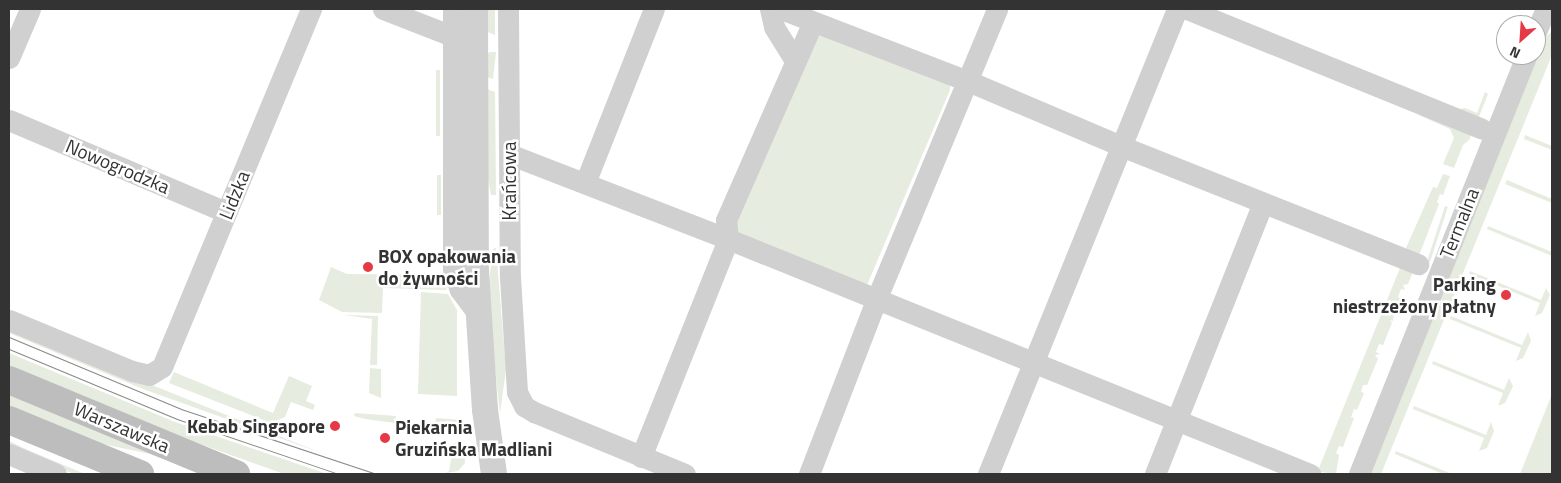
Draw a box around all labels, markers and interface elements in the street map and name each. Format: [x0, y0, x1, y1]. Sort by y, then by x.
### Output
north arrow [1496, 15, 1546, 65]
text: N [1506, 41, 1524, 65]
street label: Nowogrodzka [63, 134, 173, 198]
street label: Krańcowa [498, 141, 520, 221]
street label: Lidzka [214, 167, 254, 223]
street label: Termalna [1435, 184, 1483, 262]
place label: BOX opakowania do żywności [378, 245, 516, 289]
marker: BOX opakowania do żywności [362, 261, 374, 273]
place label: Parking niestrzeżony płatny [1333, 273, 1496, 317]
marker: Parking niestrzeżony płatny [1500, 289, 1512, 301]
street label: Warszawska [71, 397, 173, 457]
place label: Kebab Singapore [187, 415, 325, 437]
place label: Piekarnia Gruzińska Madliani [395, 416, 552, 460]
marker: Kebab Singapore [329, 420, 341, 432]
marker: Piekarnia Gruzińska Madliani [379, 432, 391, 444]

